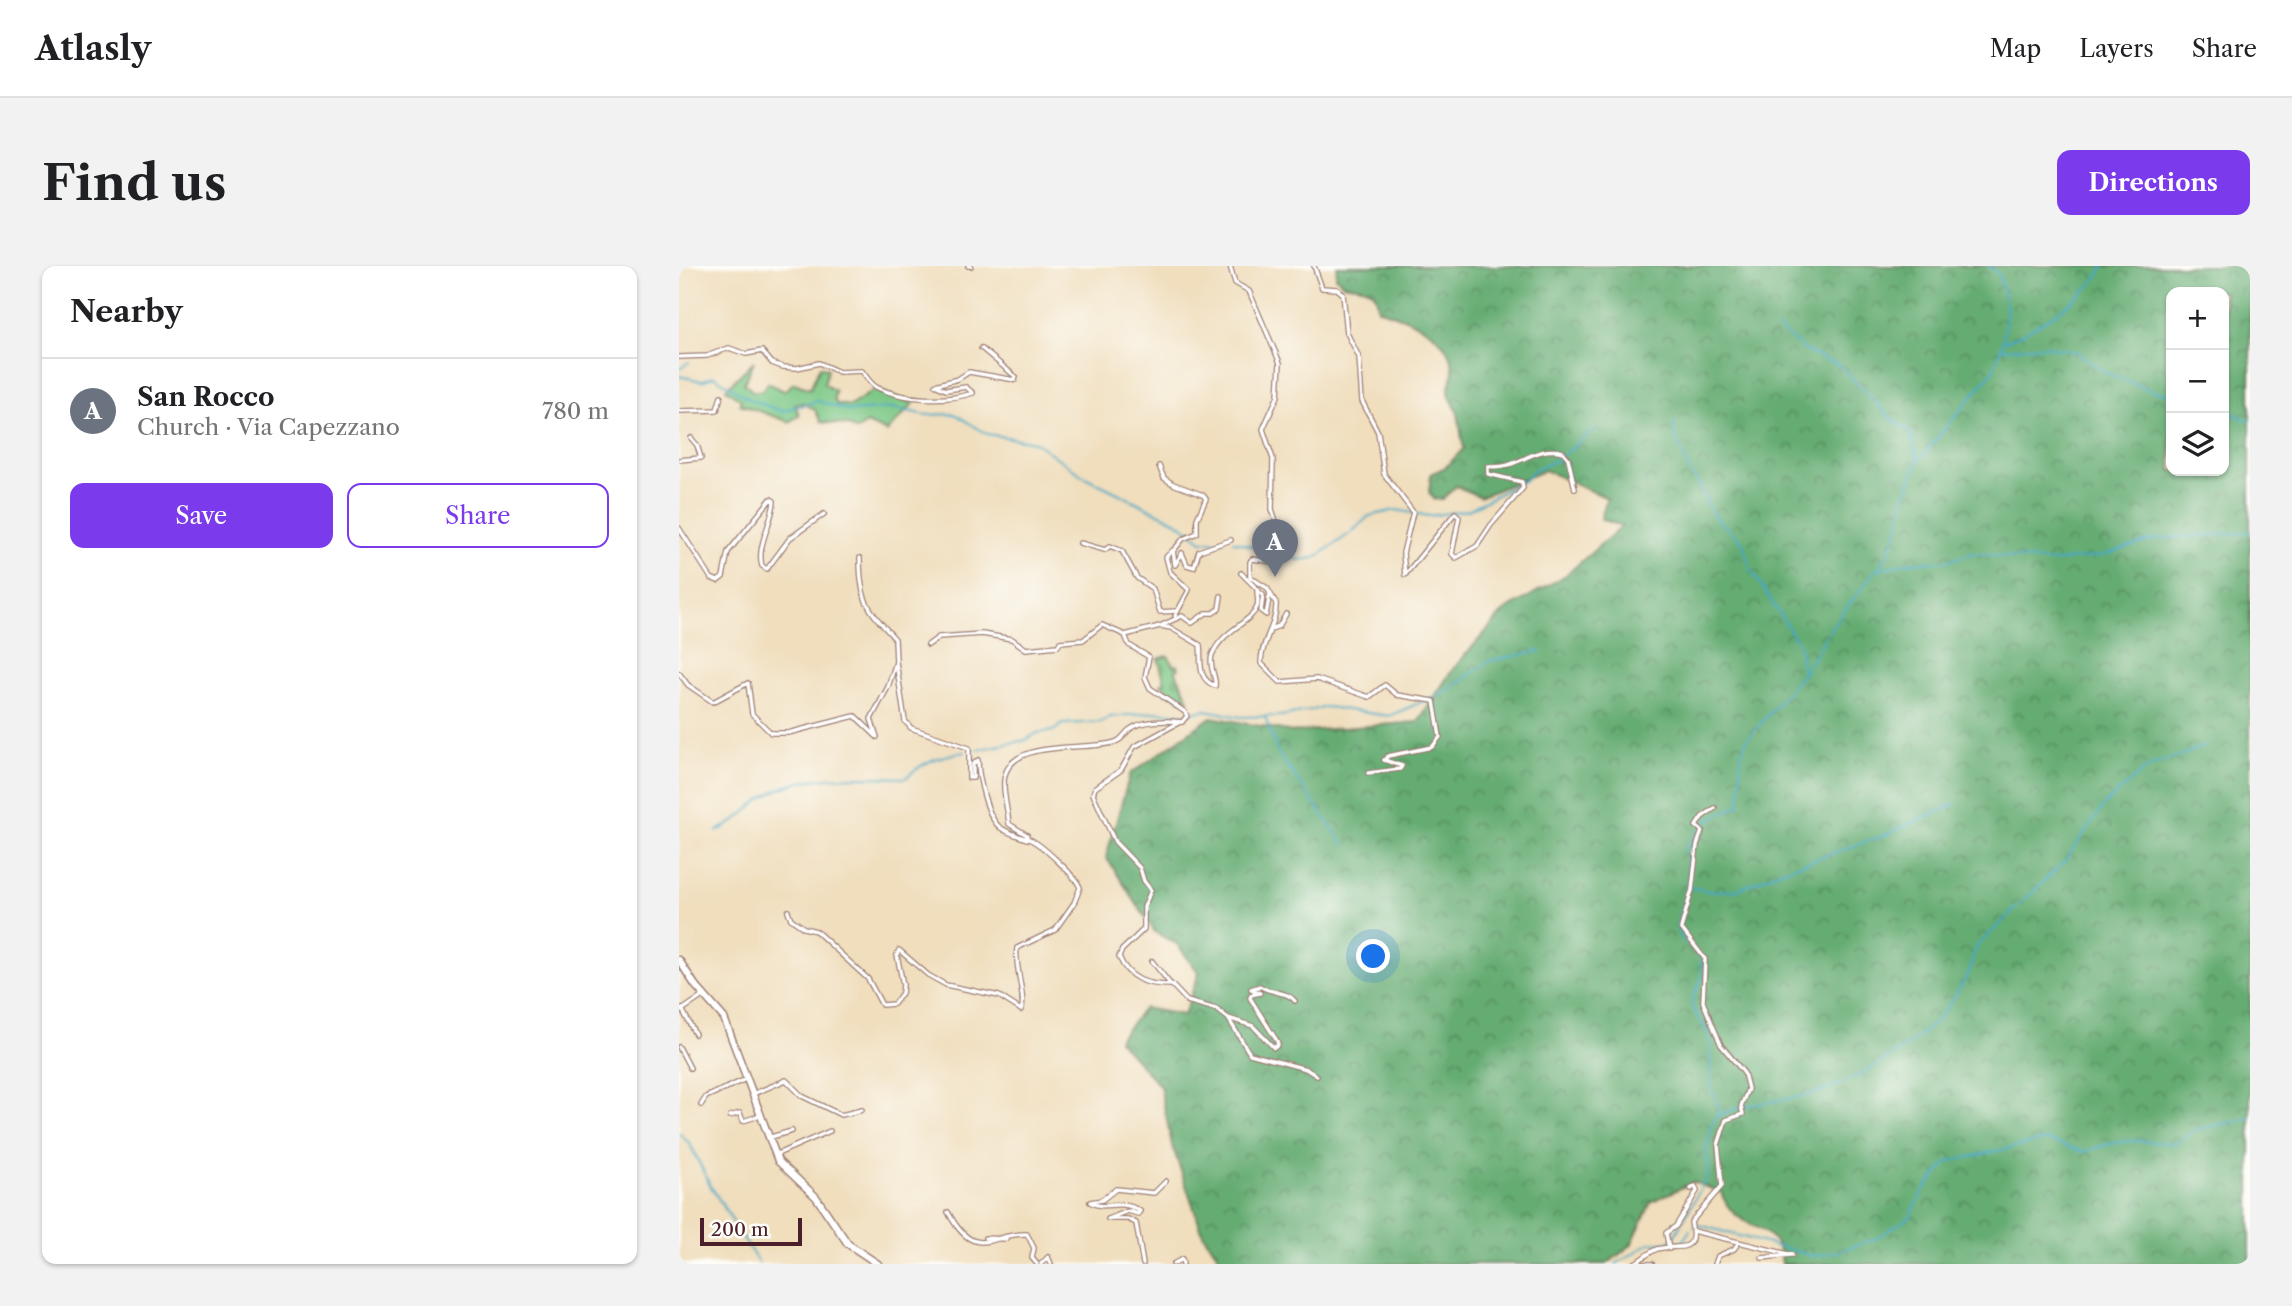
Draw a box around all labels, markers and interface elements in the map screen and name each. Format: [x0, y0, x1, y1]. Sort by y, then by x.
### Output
text: Atlasly [35, 28, 151, 69]
text: Map [1990, 34, 2041, 63]
text: Layers [2079, 34, 2154, 63]
text: Share [2192, 34, 2257, 63]
button: Directions [2057, 150, 2250, 215]
text: Find us [42, 152, 226, 213]
map controls [2166, 287, 2229, 476]
button: + [2166, 287, 2229, 350]
text: Nearby [70, 293, 183, 330]
button: − [2166, 350, 2229, 413]
text: San Rocco [137, 381, 274, 413]
text: A [84, 397, 102, 425]
text: 780 m [542, 397, 609, 425]
text: Church · Via Capezzano [137, 413, 400, 441]
button: layers [2166, 413, 2229, 476]
button: Save [70, 483, 333, 548]
button: Share [347, 483, 609, 548]
pin: A [1252, 519, 1298, 577]
your location [1356, 939, 1390, 973]
scale bar [700, 1215, 801, 1247]
text: 200 m [711, 1218, 769, 1241]

